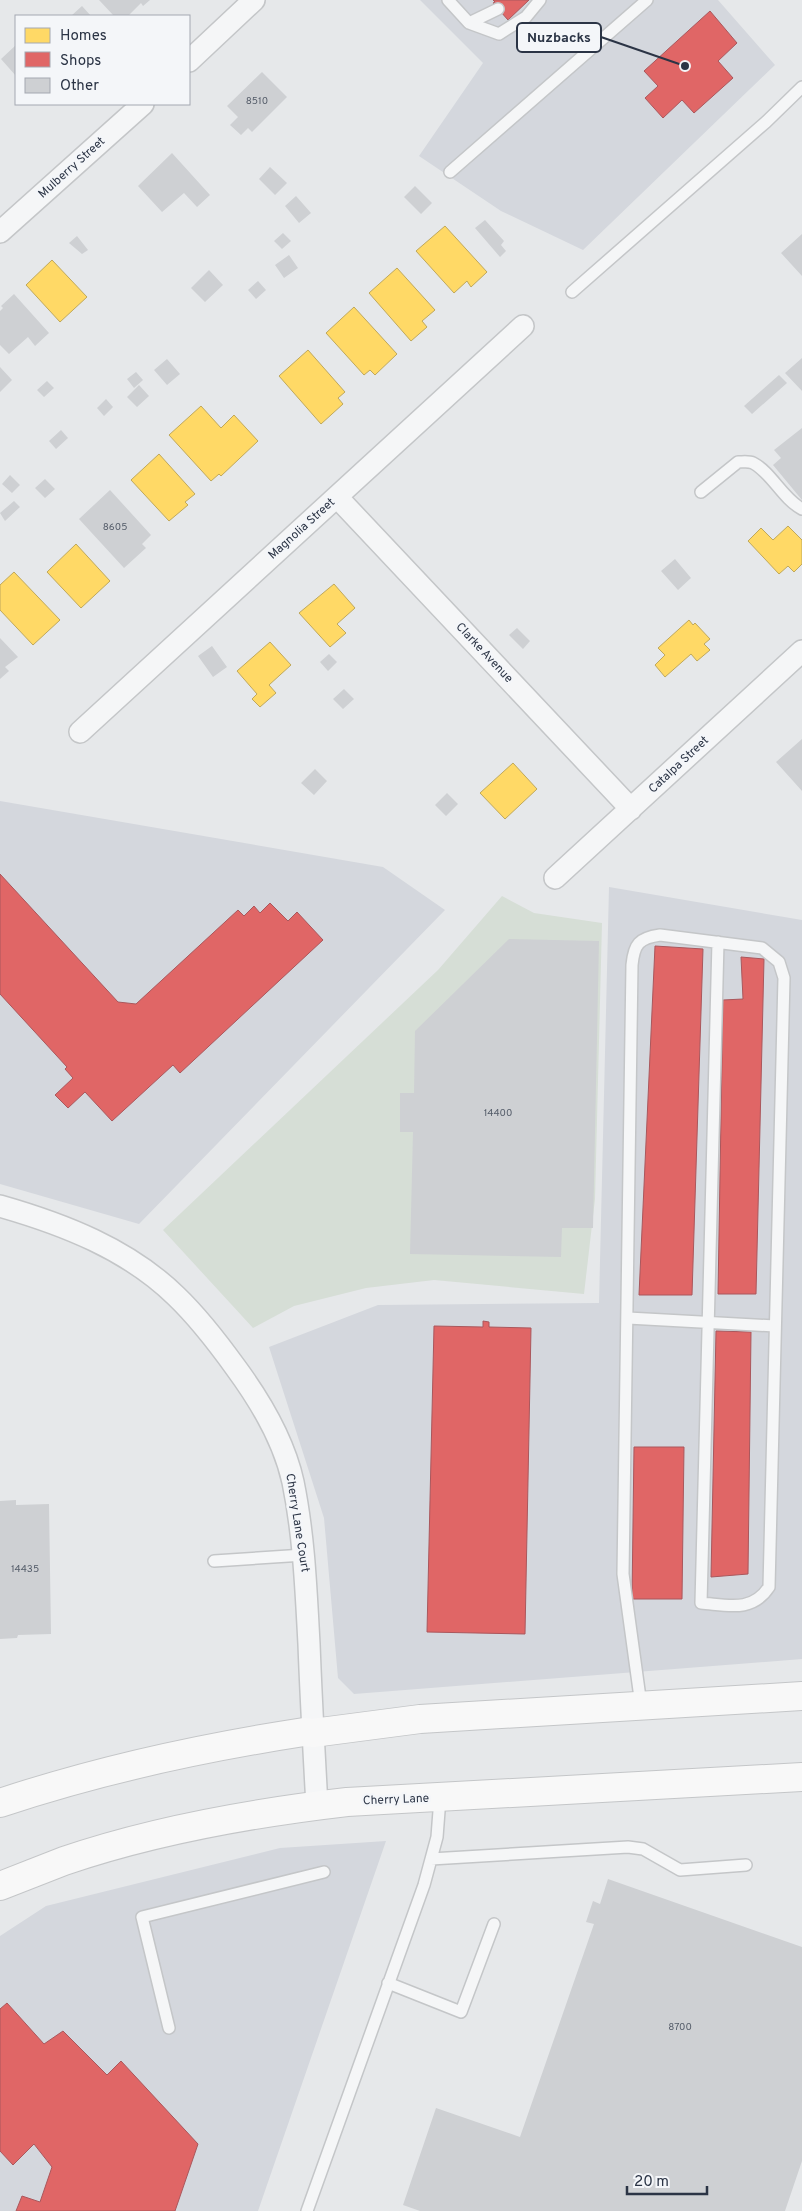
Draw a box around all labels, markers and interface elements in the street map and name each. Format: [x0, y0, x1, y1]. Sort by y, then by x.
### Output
legend [15, 15, 190, 105]
callout: Nuzbacks [517, 23, 601, 52]
text: Homes [60, 27, 107, 46]
text: Nuzbacks [527, 30, 591, 47]
text: Shops [60, 52, 101, 71]
text: Other [60, 77, 99, 96]
house number: 8510 [246, 95, 268, 108]
street label: Mulberry Street [35, 134, 109, 202]
street label: Magnolia Street [265, 495, 339, 563]
house number: 8605 [103, 521, 127, 534]
street label: Clarke Avenue [452, 619, 516, 687]
street label: Catalpa Street [645, 733, 713, 797]
house number: 14400 [484, 1107, 512, 1120]
street label: Cherry Lane Court [281, 1472, 313, 1574]
house number: 14435 [11, 1563, 39, 1576]
street label: Cherry Lane [363, 1791, 429, 1809]
house number: 8700 [668, 2021, 692, 2034]
scale bar [627, 2164, 707, 2196]
text: 20 m [634, 2173, 669, 2192]

